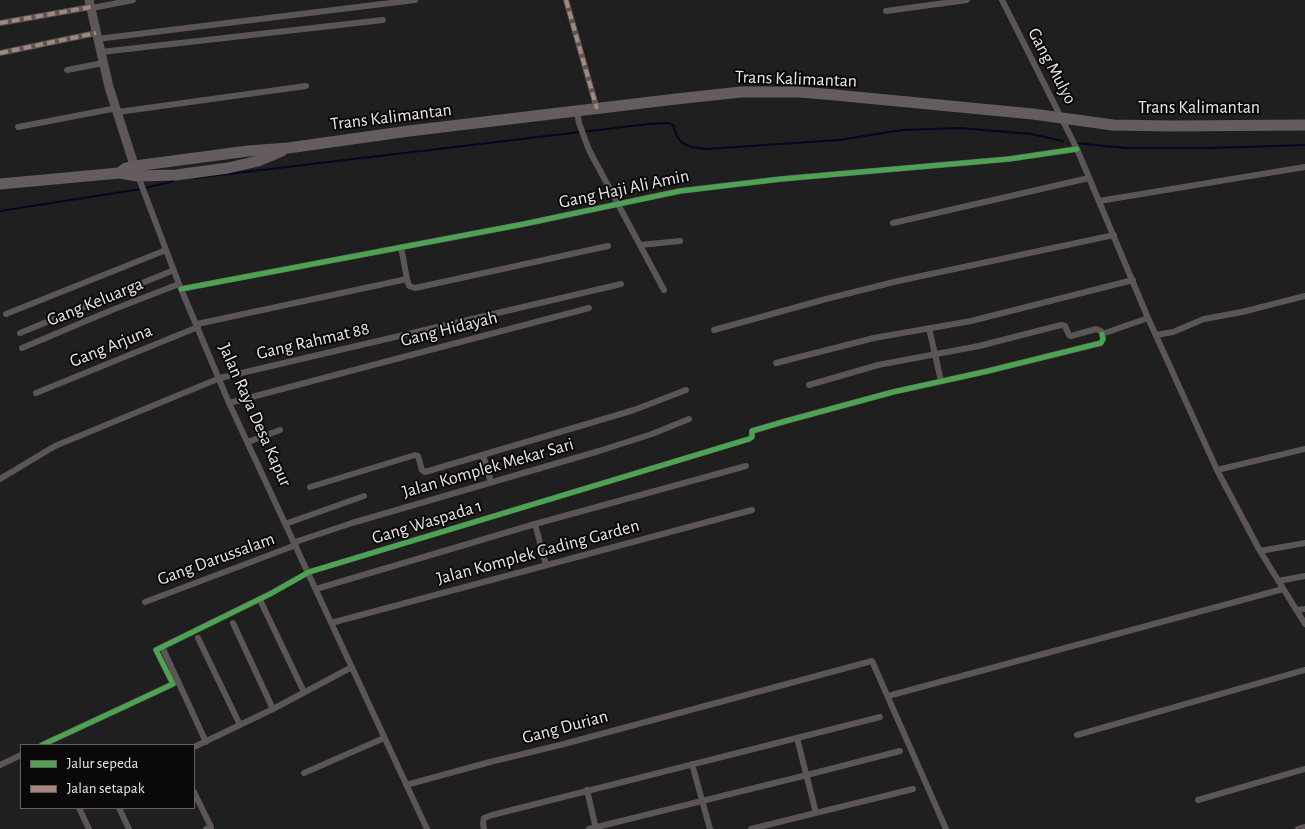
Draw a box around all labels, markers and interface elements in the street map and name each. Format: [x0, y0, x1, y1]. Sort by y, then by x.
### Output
street label: Gang Mulyo [1023, 24, 1081, 108]
street label: Trans Kalimantan [735, 66, 857, 92]
street label: Trans Kalimantan [1138, 97, 1260, 119]
street label: Trans Kalimantan [329, 99, 453, 135]
street label: Gang Haji Ali Amin [557, 165, 691, 213]
street label: Gang Keluarga [44, 273, 146, 331]
street label: Gang Hidayah [398, 307, 500, 351]
street label: Gang Rahmat 88 [254, 317, 372, 365]
street label: Gang Arjuna [67, 320, 155, 372]
street label: Jalan Raya Desa Kapur [214, 340, 296, 490]
street label: Jalan Komplek Mekar Sari [400, 433, 576, 503]
street label: Gang Waspada 1 [369, 495, 485, 549]
street label: Jalan Komplek Gading Garden [434, 515, 642, 589]
street label: Gang Darussalam [154, 528, 278, 590]
street label: Gang Durian [520, 705, 610, 749]
legend [20, 744, 195, 809]
text: Jalur sepeda [67, 756, 139, 771]
text: Jalan setapak [67, 781, 145, 796]

